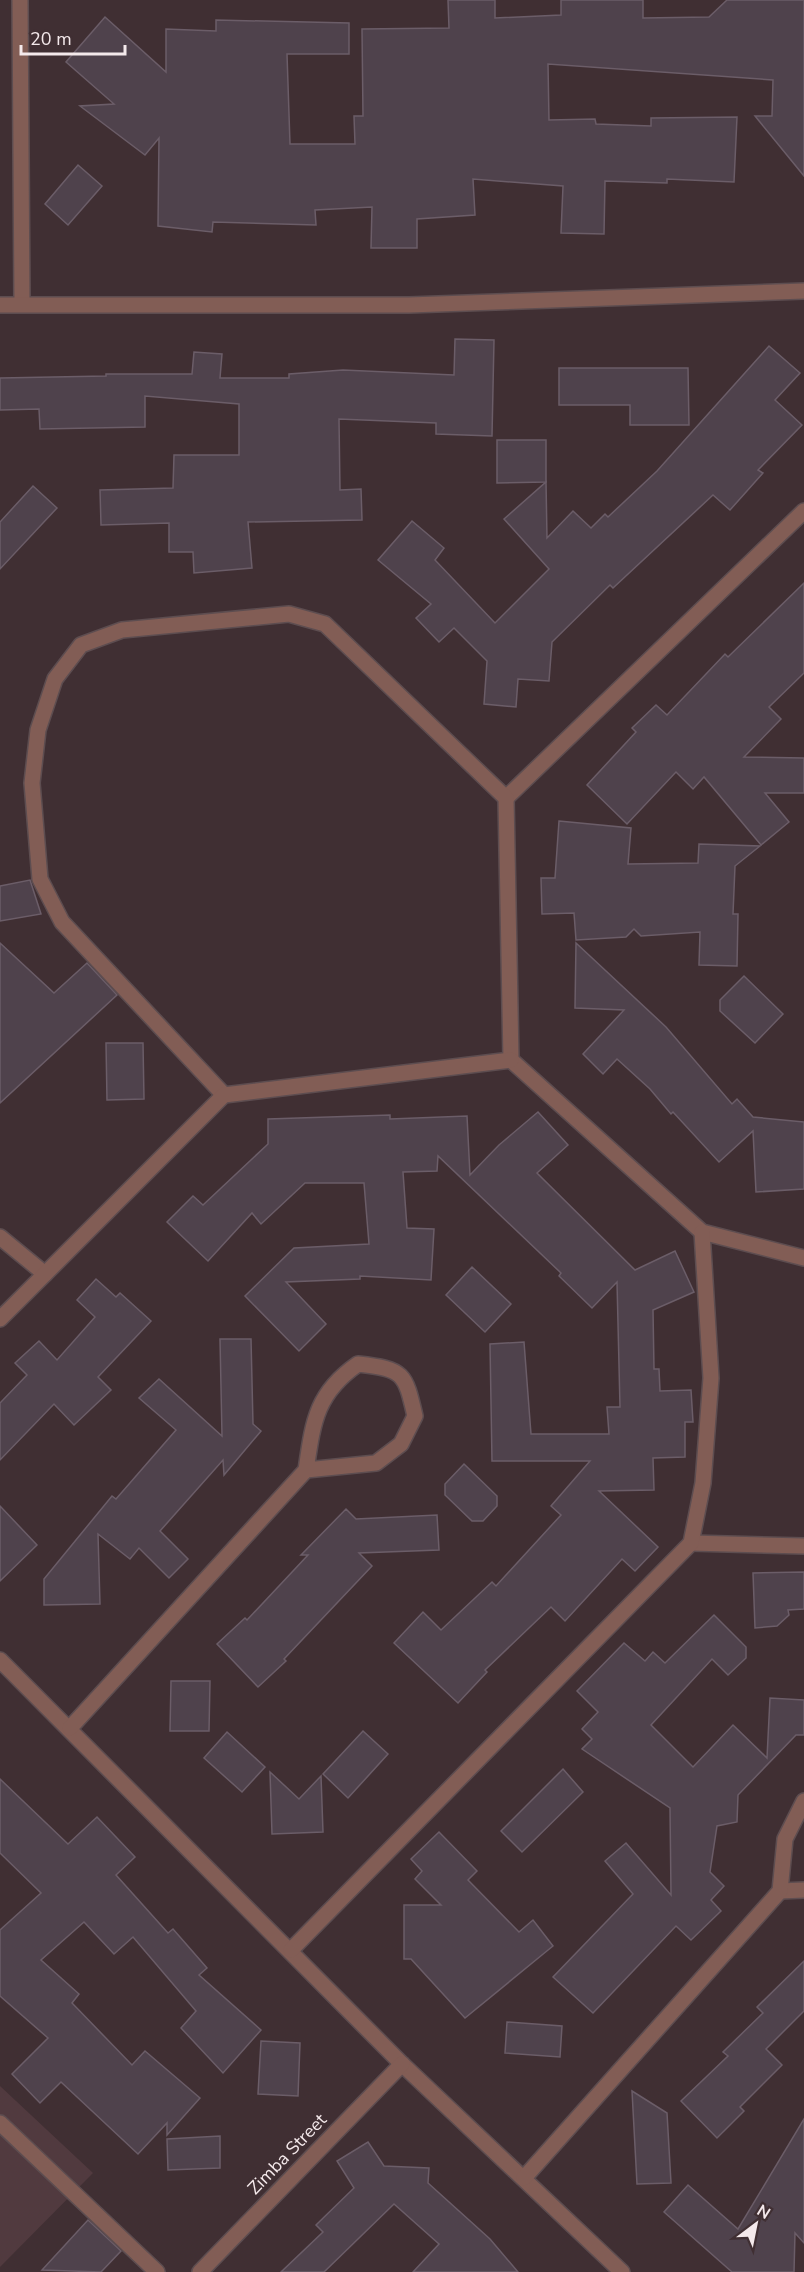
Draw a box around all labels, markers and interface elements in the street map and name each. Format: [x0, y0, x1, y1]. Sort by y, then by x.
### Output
scale bar [21, 18, 124, 56]
text: 20 m [30, 27, 72, 51]
street label: Zimba Street [242, 2108, 332, 2200]
north arrow [726, 2194, 786, 2254]
text: N [753, 2200, 774, 2225]

